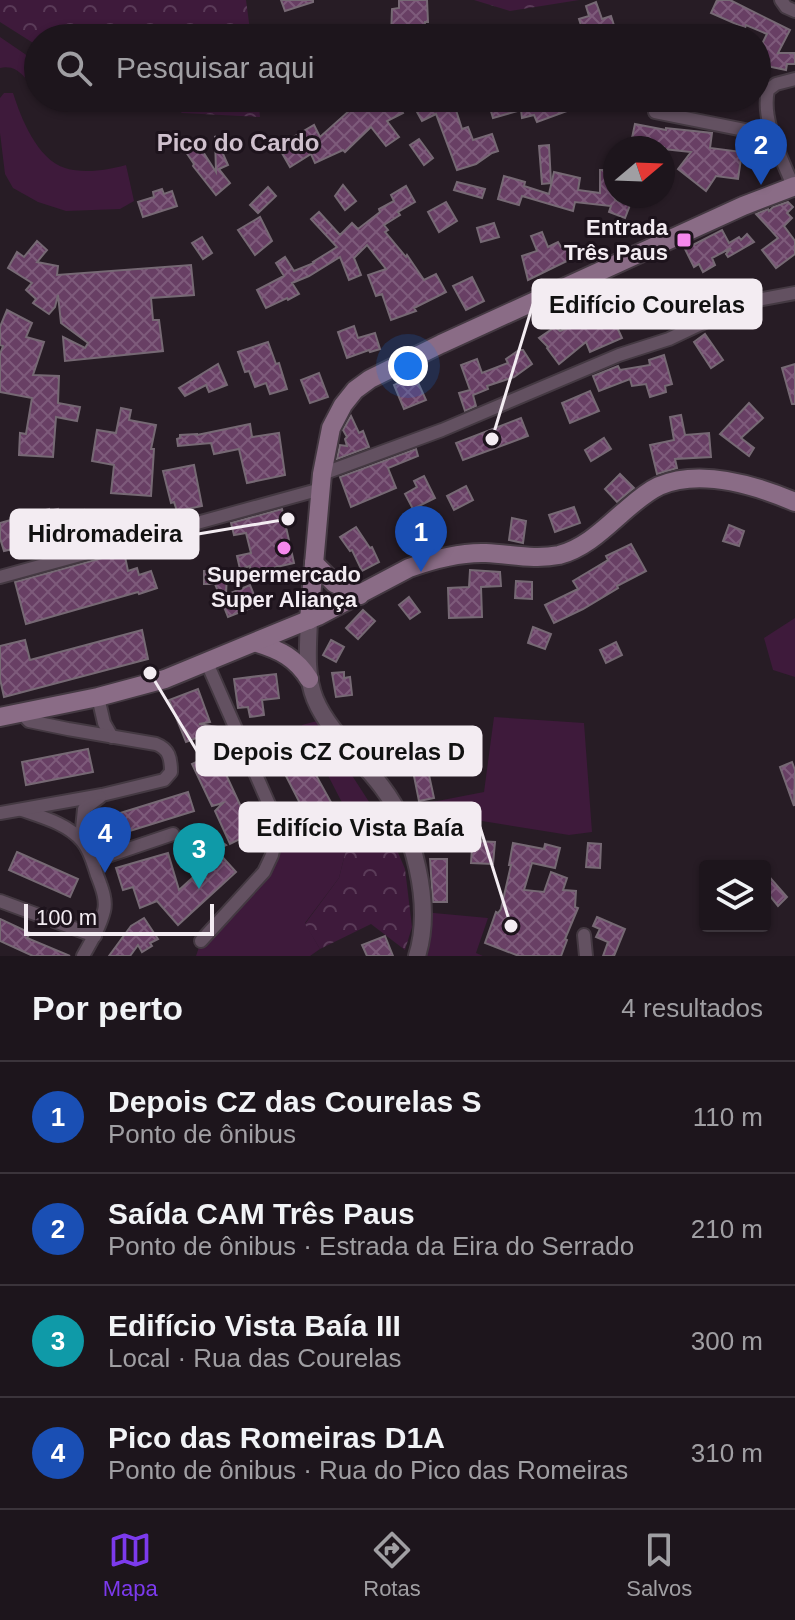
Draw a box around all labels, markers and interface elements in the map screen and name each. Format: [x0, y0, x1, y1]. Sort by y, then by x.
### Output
search box [24, 24, 771, 112]
icon: search [52, 46, 96, 90]
text: Pesquisar aqui [116, 51, 314, 84]
pin: 2 [735, 119, 787, 185]
district label: Pico do Cardo [157, 129, 319, 156]
north arrow [603, 136, 675, 208]
place label: Entrada Três Paus [564, 215, 669, 265]
marker: Entrada Três Paus [675, 231, 693, 249]
callout: Edifício Courelas [533, 280, 761, 328]
text: Edifício Courelas [549, 291, 745, 318]
your location [388, 346, 428, 386]
pin: 1 [395, 506, 447, 572]
callout: Hidromadeira [11, 510, 198, 558]
text: Hidromadeira [28, 520, 183, 547]
marker: Supermercado Super Aliança [275, 539, 293, 557]
place label: Supermercado Super Aliança [207, 562, 361, 612]
callout: Depois CZ Courelas D [197, 727, 481, 775]
text: Depois CZ Courelas D [213, 738, 465, 765]
callout: Edifício Vista Baía [240, 803, 480, 851]
pin: 4 [79, 807, 131, 873]
text: Edifício Vista Baía [256, 814, 464, 841]
pin: 3 [173, 823, 225, 889]
map controls [699, 860, 771, 932]
button: layers [699, 860, 771, 932]
scale bar [24, 900, 214, 936]
text: 100 m [36, 905, 97, 930]
text: Por perto [32, 989, 183, 1027]
text: 4 resultados [621, 993, 763, 1023]
text: Depois CZ das Courelas S [108, 1085, 481, 1118]
text: 1 [51, 1102, 65, 1132]
text: 110 m [693, 1102, 763, 1132]
text: Ponto de ônibus [108, 1119, 296, 1149]
text: Saída CAM Três Paus [108, 1197, 415, 1230]
text: 2 [51, 1214, 65, 1244]
text: 210 m [691, 1214, 763, 1244]
text: Ponto de ônibus · Estrada da Eira do Serrado [108, 1231, 634, 1261]
text: Edifício Vista Baía III [108, 1309, 401, 1342]
text: 3 [51, 1326, 65, 1356]
text: 300 m [691, 1326, 763, 1356]
text: Local · Rua das Courelas [108, 1343, 401, 1373]
text: Pico das Romeiras D1A [108, 1421, 445, 1454]
text: 4 [51, 1438, 65, 1468]
text: 310 m [691, 1438, 763, 1468]
text: Ponto de ônibus · Rua do Pico das Romeiras [108, 1455, 628, 1485]
tab: Mapa [103, 1528, 158, 1602]
tab: Rotas [363, 1528, 421, 1602]
tab: Salvos [626, 1528, 692, 1602]

